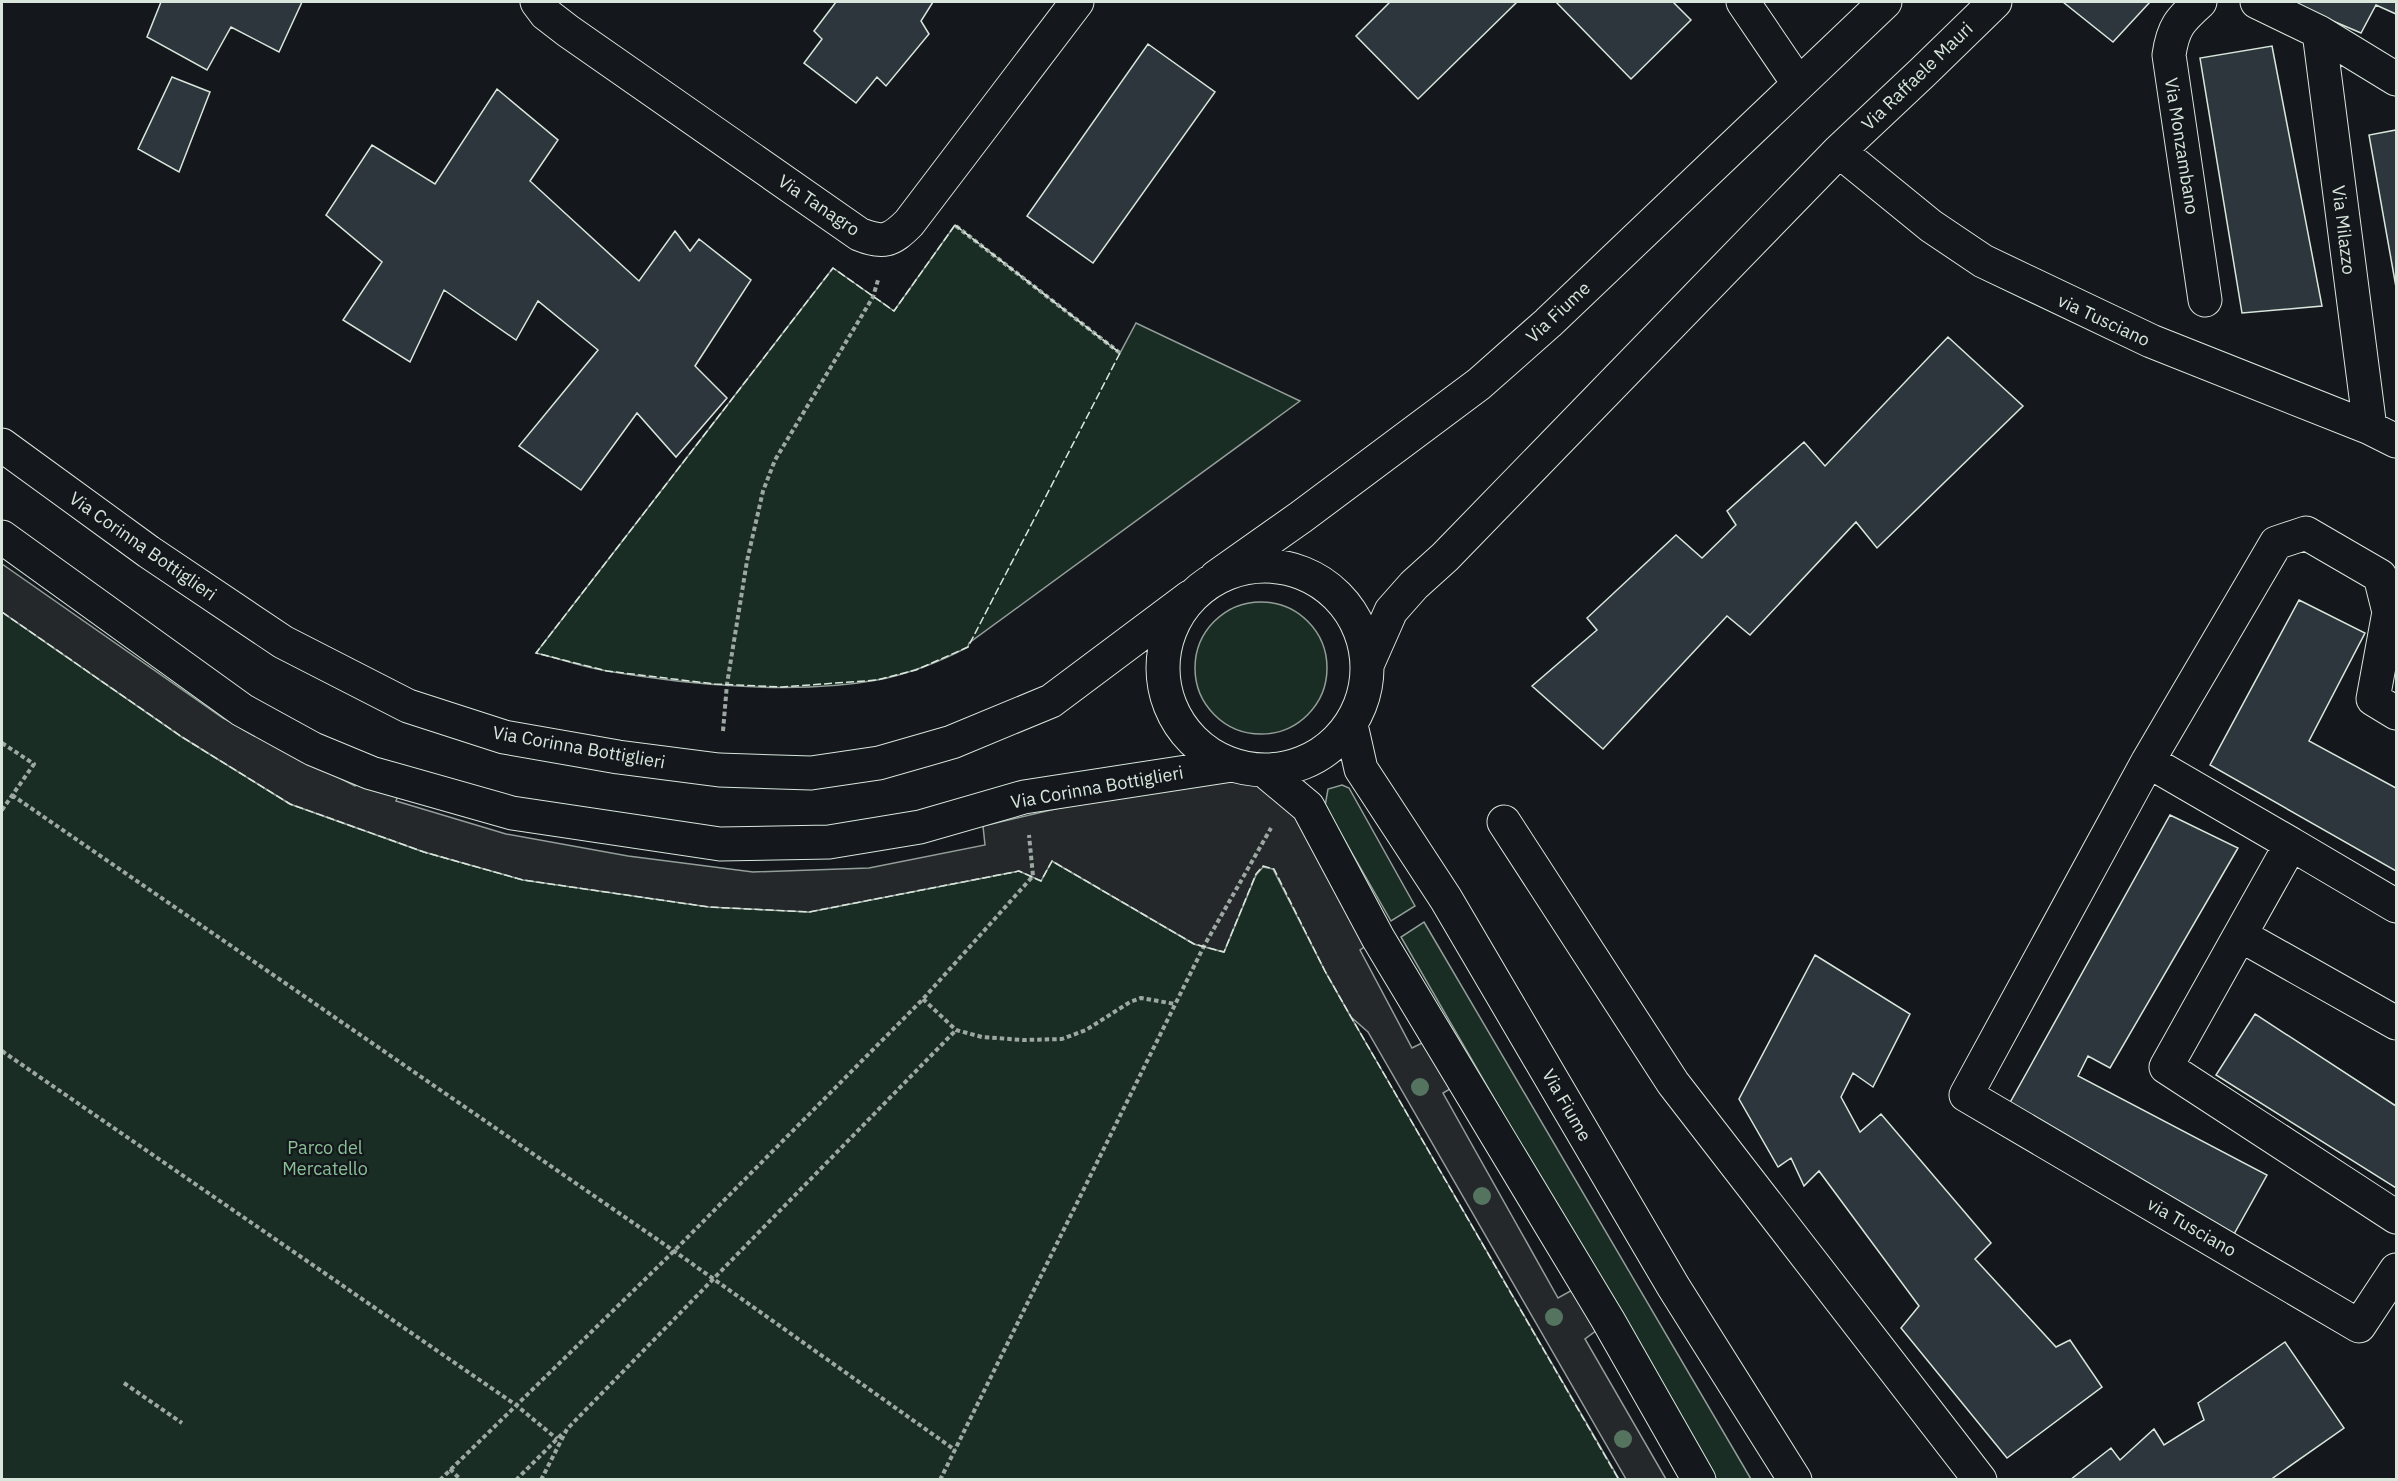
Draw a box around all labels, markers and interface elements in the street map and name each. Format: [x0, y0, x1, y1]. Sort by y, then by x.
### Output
street label: Via Raffaele Mauri [1856, 17, 1978, 135]
street label: Via Monzambano [2160, 76, 2204, 216]
street label: Via Tanagro [774, 169, 864, 241]
street label: Via Milazzo [2327, 184, 2361, 276]
street label: Via Fiume [1521, 276, 1595, 348]
street label: via Tusciano [2054, 289, 2154, 351]
street label: Via Corinna Bottiglieri [65, 486, 221, 606]
street label: Via Corinna Bottiglieri [491, 721, 667, 773]
street label: Via Corinna Bottiglieri [1009, 761, 1185, 813]
street label: Via Fiume [1537, 1065, 1597, 1145]
park label: Parco del Mercatello [282, 1136, 368, 1180]
street label: via Tusciano [2143, 1192, 2241, 1262]

